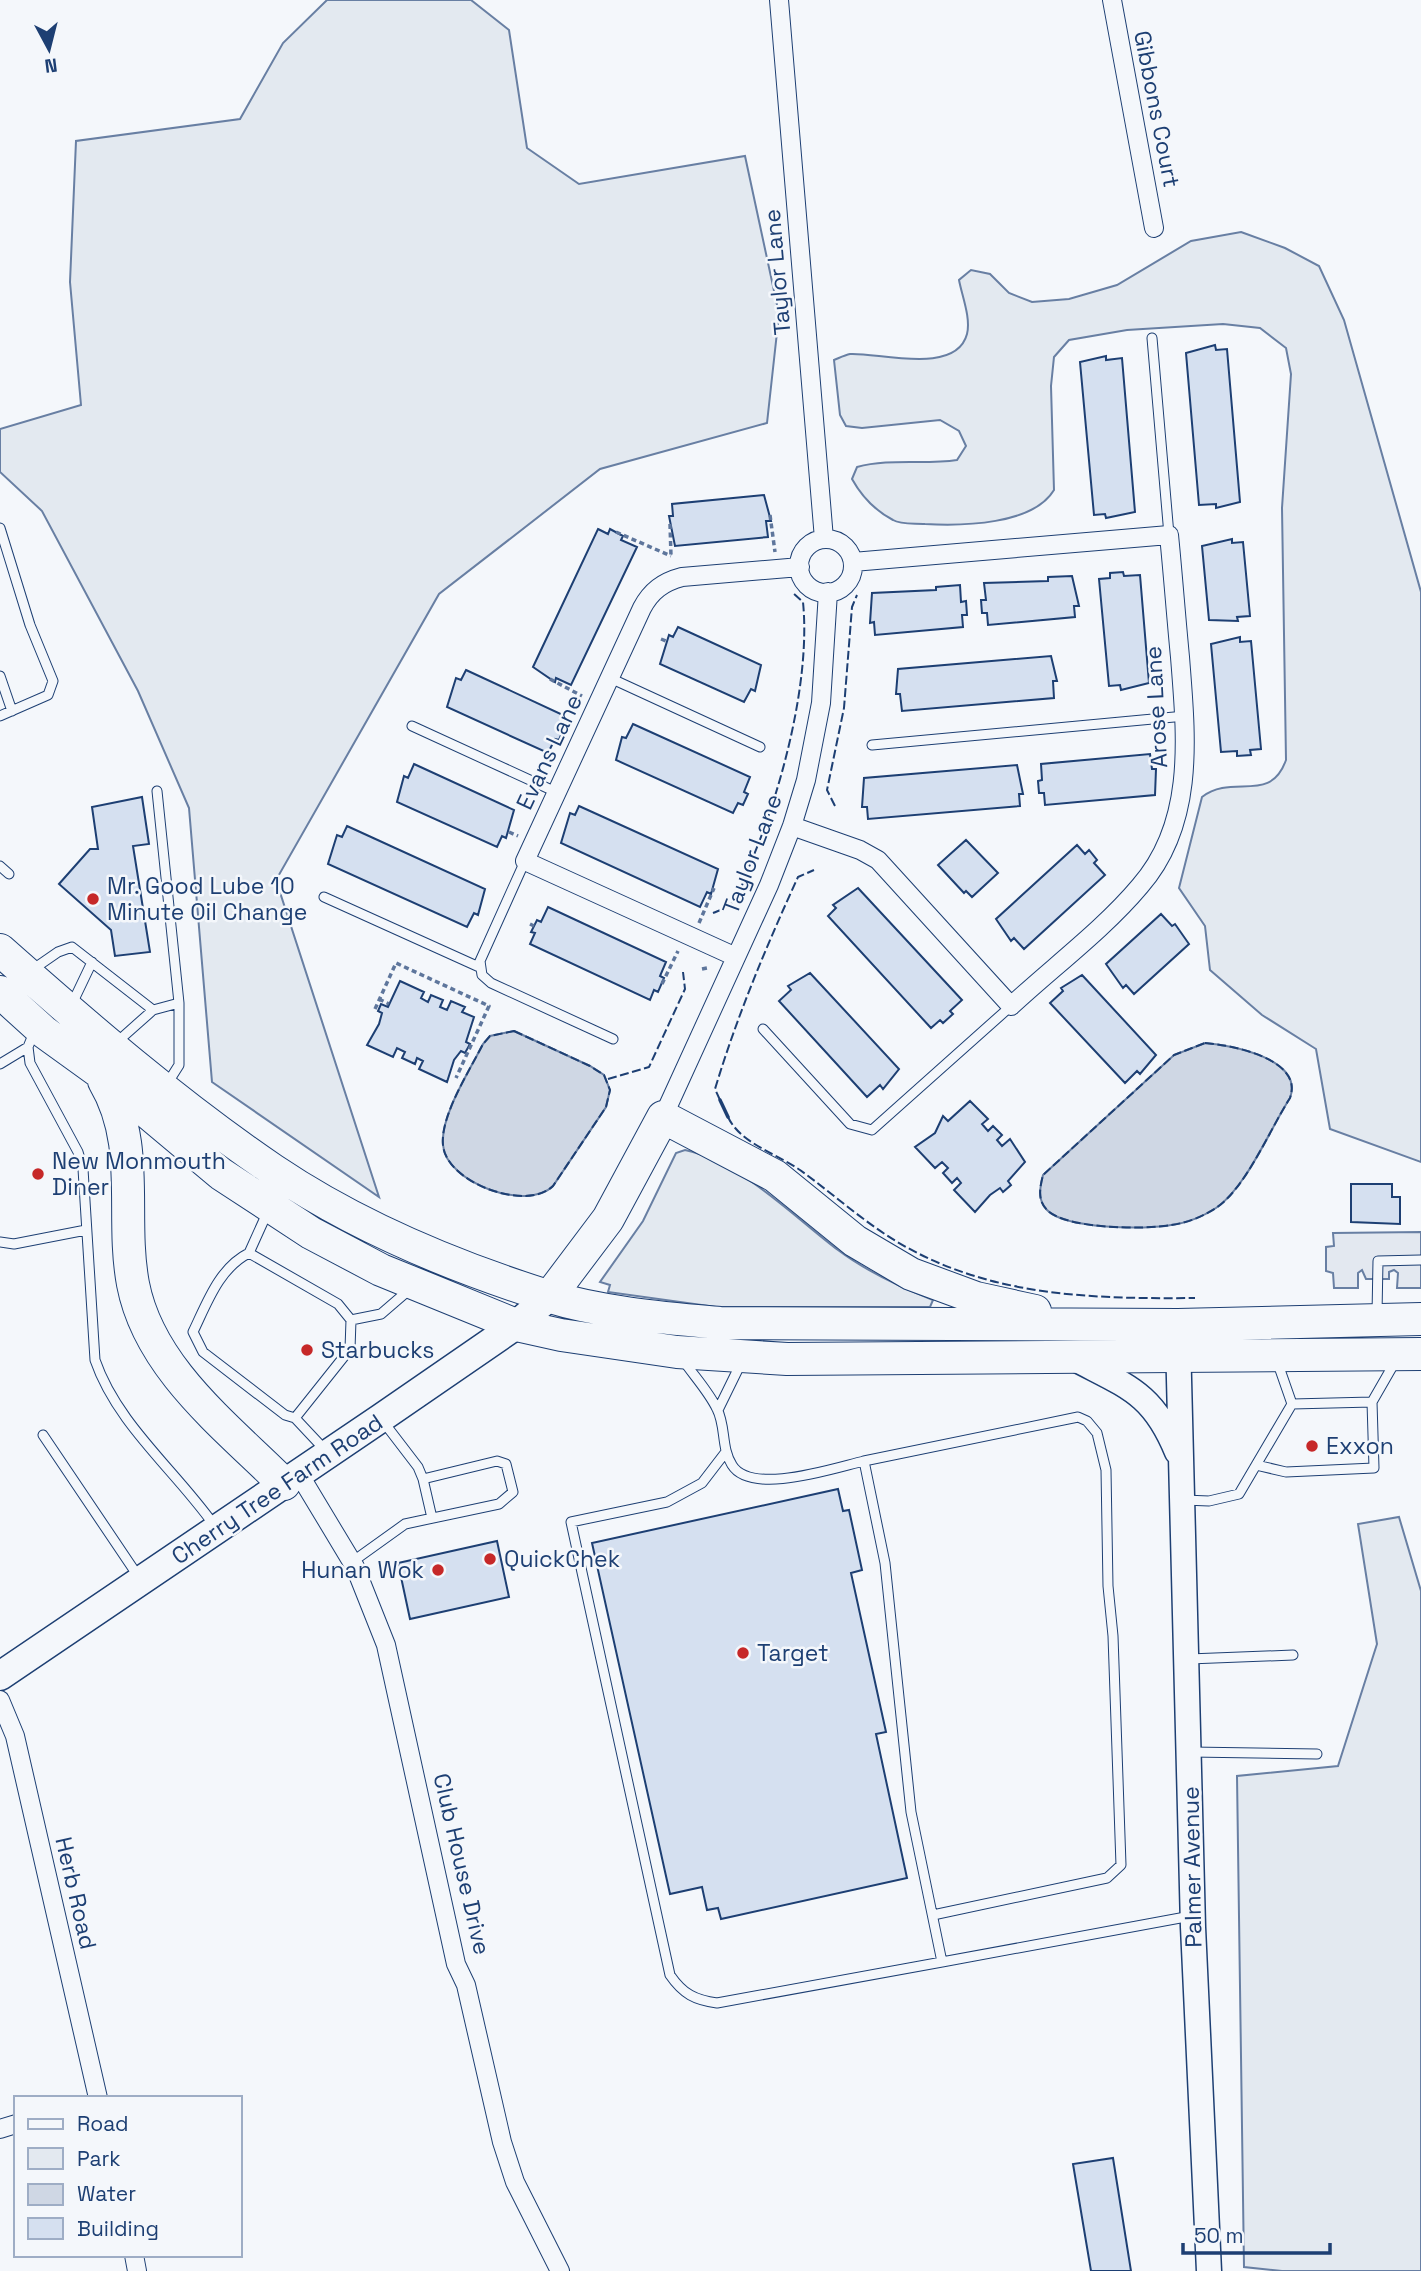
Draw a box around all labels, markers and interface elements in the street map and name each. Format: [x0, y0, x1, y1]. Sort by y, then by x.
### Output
north arrow [14, 14, 84, 84]
street label: Gibbons Court [1127, 28, 1187, 190]
text: N [43, 52, 59, 79]
street label: Taylor Lane [757, 208, 797, 336]
street label: Arose Lane [1138, 645, 1174, 769]
street label: Evans Lane [509, 690, 589, 814]
street label: Taylor Lane [715, 790, 789, 918]
place label: Mr. Good Lube 10 Minute Oil Change [107, 871, 307, 927]
marker: Mr. Good Lube 10 Minute Oil Change [85, 891, 101, 907]
place label: New Monmouth Diner [52, 1146, 226, 1202]
marker: New Monmouth Diner [30, 1166, 46, 1182]
place label: Starbucks [321, 1335, 434, 1365]
marker: Starbucks [299, 1342, 315, 1358]
street label: Cherry Tree Farm Road [166, 1407, 388, 1571]
place label: Exxon [1326, 1431, 1394, 1461]
marker: Exxon [1304, 1438, 1320, 1454]
place label: QuickChek [504, 1544, 620, 1574]
marker: QuickChek [482, 1551, 498, 1567]
place label: Hunan Wok [301, 1555, 424, 1585]
marker: Hunan Wok [430, 1562, 446, 1578]
place label: Target [757, 1638, 829, 1668]
marker: Target [735, 1645, 751, 1661]
street label: Club House Drive [427, 1770, 497, 1958]
street label: Palmer Avenue [1176, 1786, 1208, 1948]
street label: Herb Road [48, 1834, 104, 1952]
legend [14, 2096, 242, 2257]
text: Road [77, 2110, 129, 2137]
text: Park [77, 2145, 121, 2172]
text: Water [77, 2180, 136, 2207]
scale bar [1183, 2212, 1330, 2256]
text: Building [77, 2215, 159, 2242]
text: 50 m [1194, 2222, 1244, 2249]

